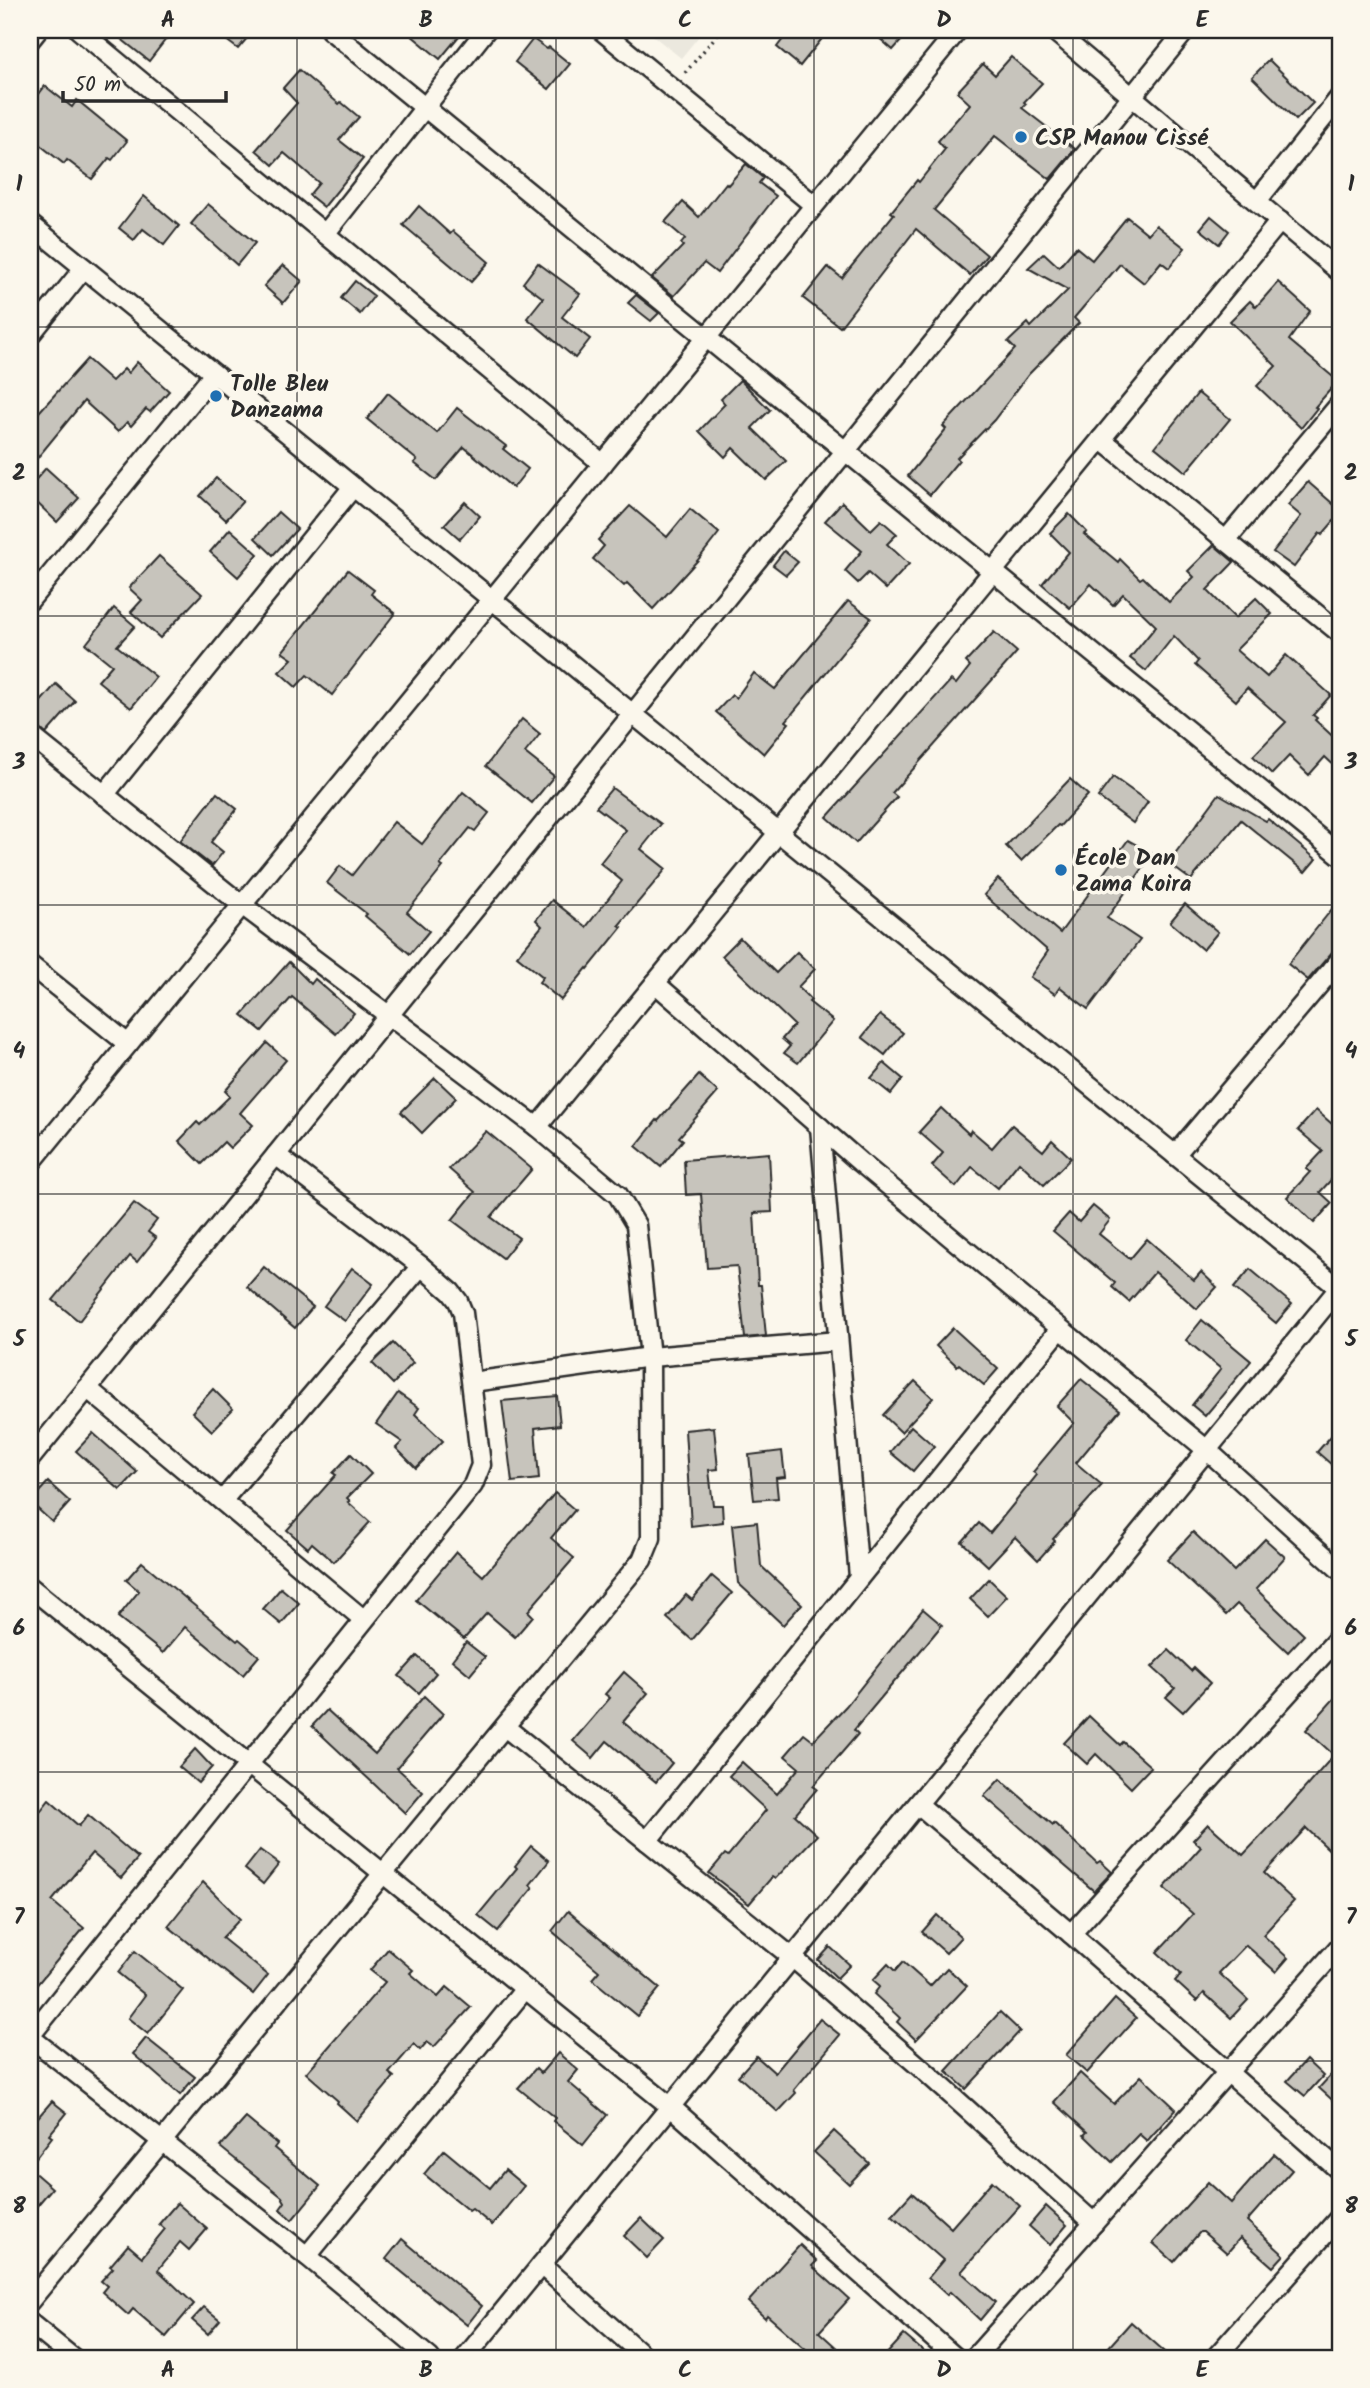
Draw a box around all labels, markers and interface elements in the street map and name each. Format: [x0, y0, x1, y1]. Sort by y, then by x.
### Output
text: A [161, 3, 175, 39]
text: B [419, 3, 433, 39]
text: C [678, 3, 692, 39]
text: D [936, 3, 952, 39]
text: E [1196, 3, 1210, 39]
scale bar [63, 60, 226, 104]
text: 50 m [74, 69, 121, 102]
place label: CSP Manou Cissé [1035, 121, 1209, 157]
marker: CSP Manou Cissé [1013, 129, 1029, 145]
text: 1 [16, 167, 23, 203]
text: 1 [1348, 167, 1355, 203]
place label: Tolle Bleu Danzama [230, 367, 329, 429]
marker: Tolle Bleu Danzama [208, 388, 224, 404]
text: 2 [12, 456, 26, 492]
text: 2 [1344, 456, 1358, 492]
text: 3 [12, 745, 26, 781]
text: 3 [1344, 745, 1358, 781]
place label: École Dan Zama Koira [1075, 841, 1192, 903]
marker: École Dan Zama Koira [1053, 862, 1069, 878]
text: 4 [13, 1034, 26, 1070]
text: 4 [1345, 1034, 1358, 1070]
text: 5 [12, 1322, 27, 1358]
text: 5 [1344, 1322, 1359, 1358]
text: 6 [13, 1611, 25, 1647]
text: 6 [1345, 1611, 1357, 1647]
text: 7 [14, 1900, 26, 1936]
text: 7 [1346, 1900, 1358, 1936]
text: 8 [12, 2189, 26, 2225]
text: 8 [1344, 2189, 1358, 2225]
text: A [161, 2353, 175, 2388]
text: B [419, 2353, 433, 2388]
text: C [678, 2353, 692, 2388]
text: D [936, 2353, 952, 2388]
text: E [1196, 2353, 1210, 2388]

